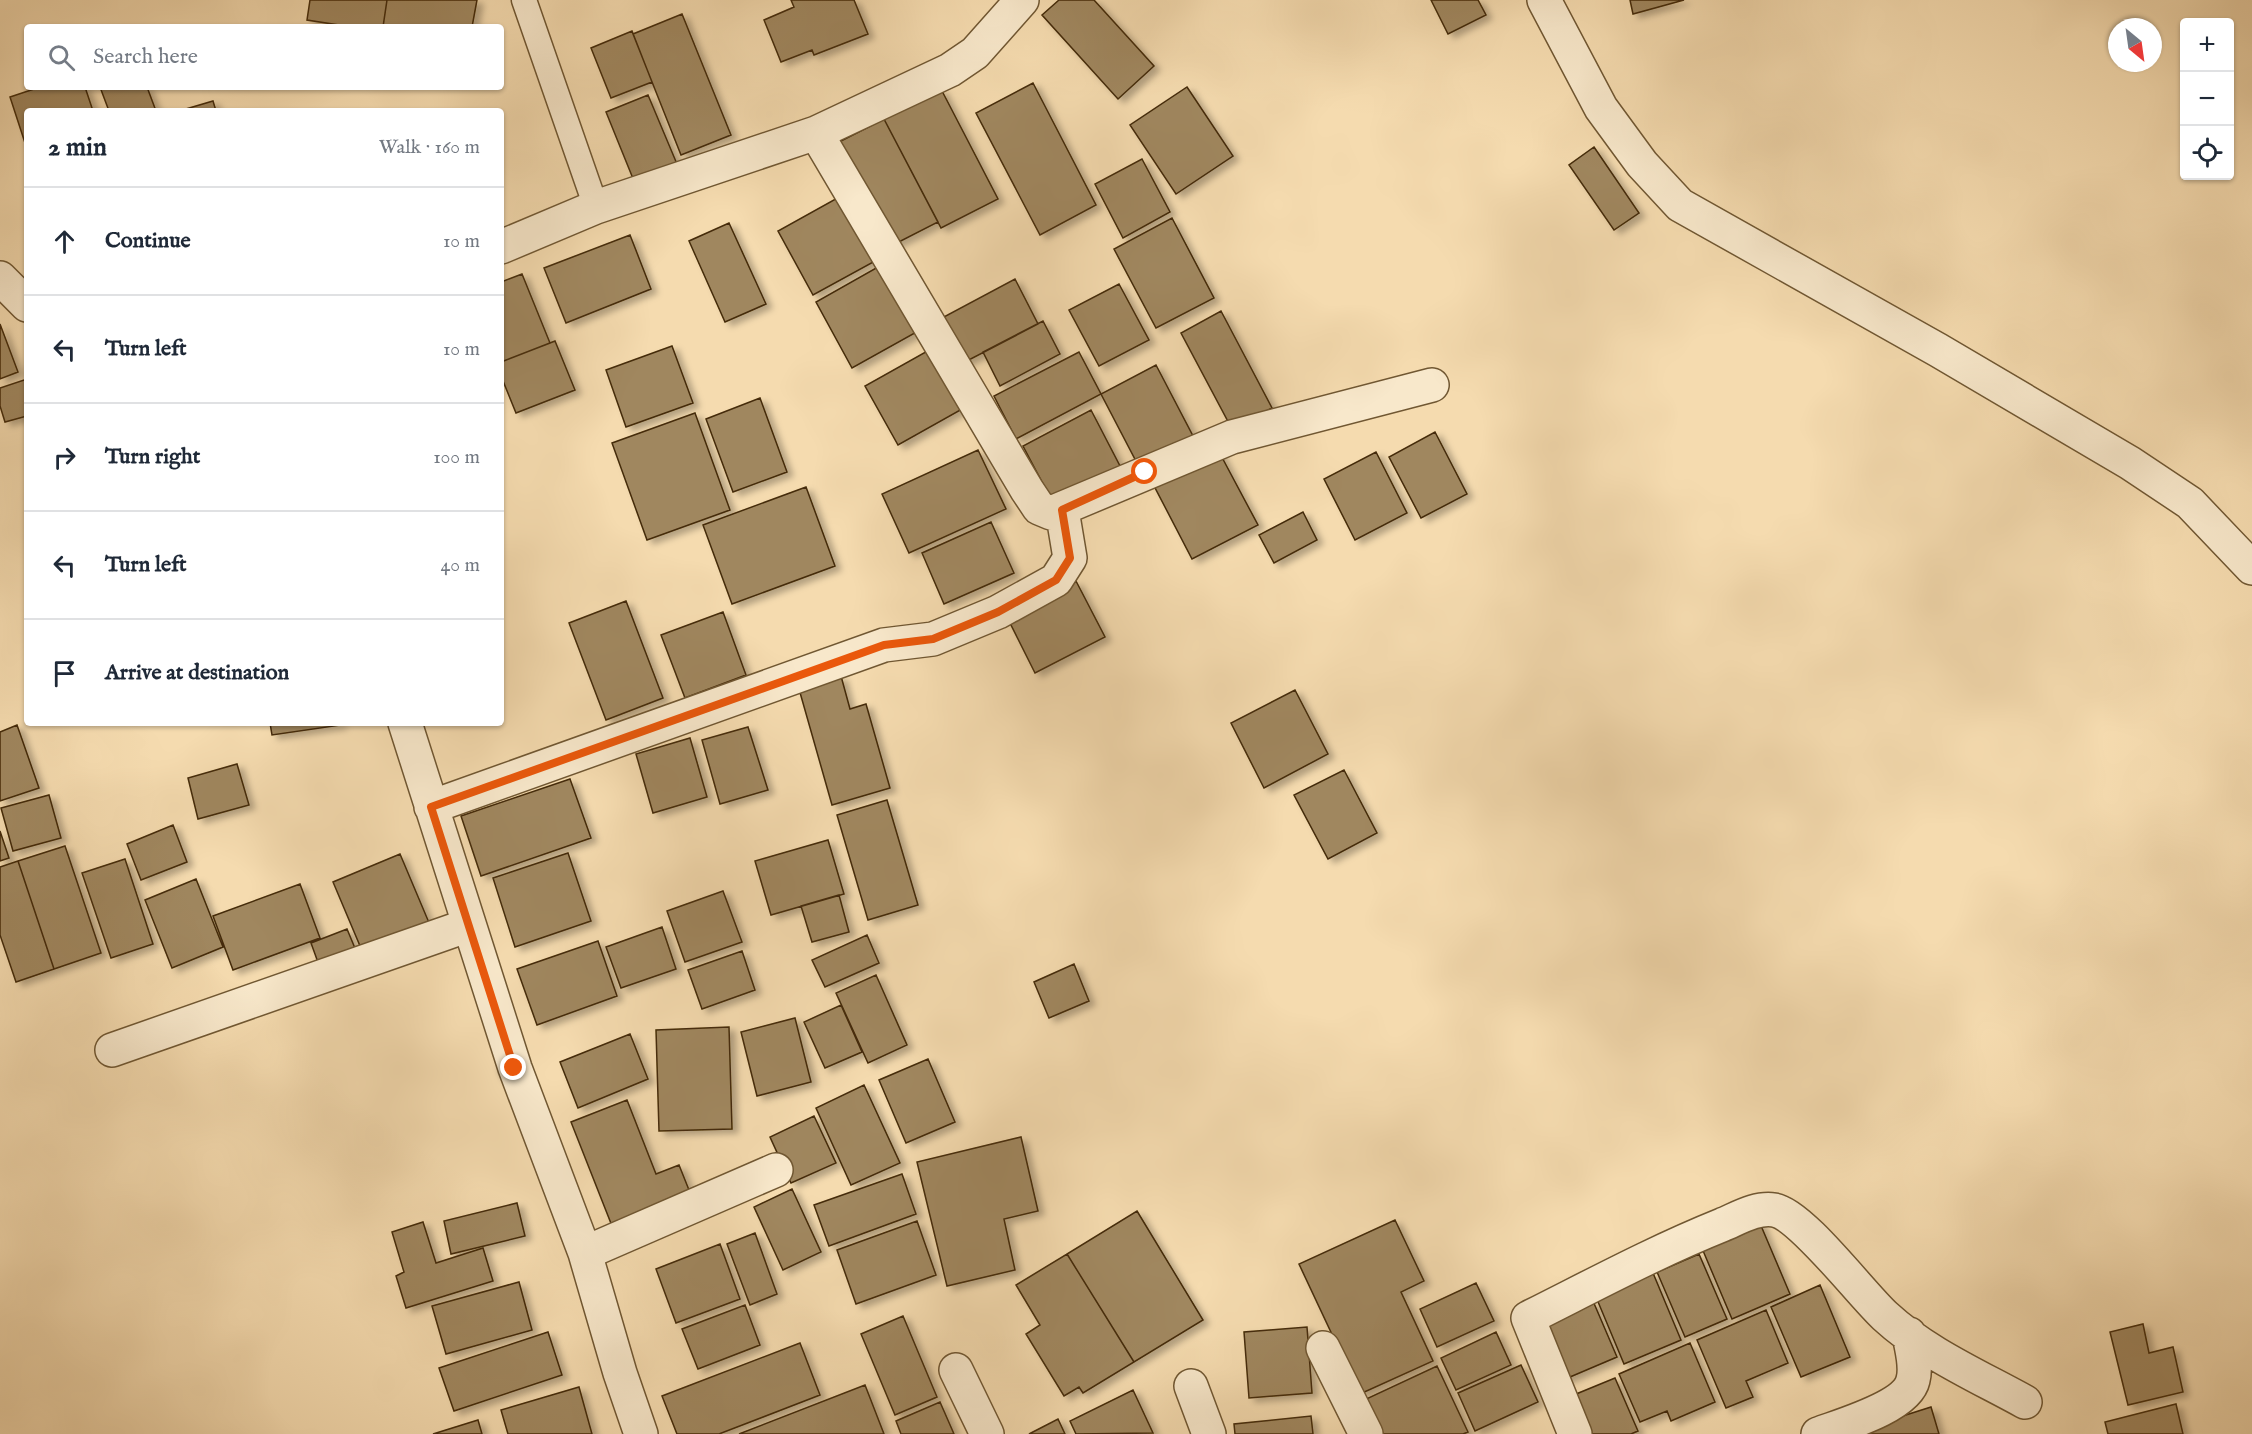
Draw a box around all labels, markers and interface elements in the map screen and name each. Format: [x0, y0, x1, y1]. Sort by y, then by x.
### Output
north arrow [2108, 18, 2162, 72]
map controls [2180, 18, 2234, 180]
button: + [2180, 18, 2234, 72]
search box [24, 24, 504, 90]
icon: search [45, 41, 78, 74]
text: Search here [93, 43, 198, 71]
button: − [2180, 72, 2234, 126]
button: locate [2180, 126, 2234, 180]
text: 2 min [48, 131, 107, 164]
text: Walk · 160 m [379, 135, 480, 160]
icon: ahead [48, 225, 81, 258]
text: Continue [105, 227, 191, 255]
text: 10 m [443, 229, 480, 254]
icon: left [48, 333, 81, 366]
text: Turn left [105, 335, 187, 363]
text: 10 m [443, 337, 480, 362]
icon: right [48, 441, 81, 474]
text: Turn right [105, 443, 200, 471]
text: 100 m [433, 445, 480, 470]
route start [1131, 458, 1157, 484]
icon: left [48, 549, 81, 582]
text: Turn left [105, 551, 187, 579]
text: 40 m [441, 553, 480, 578]
icon: arrive [48, 657, 81, 690]
text: Arrive at destination [105, 659, 289, 687]
route end [500, 1054, 526, 1080]

